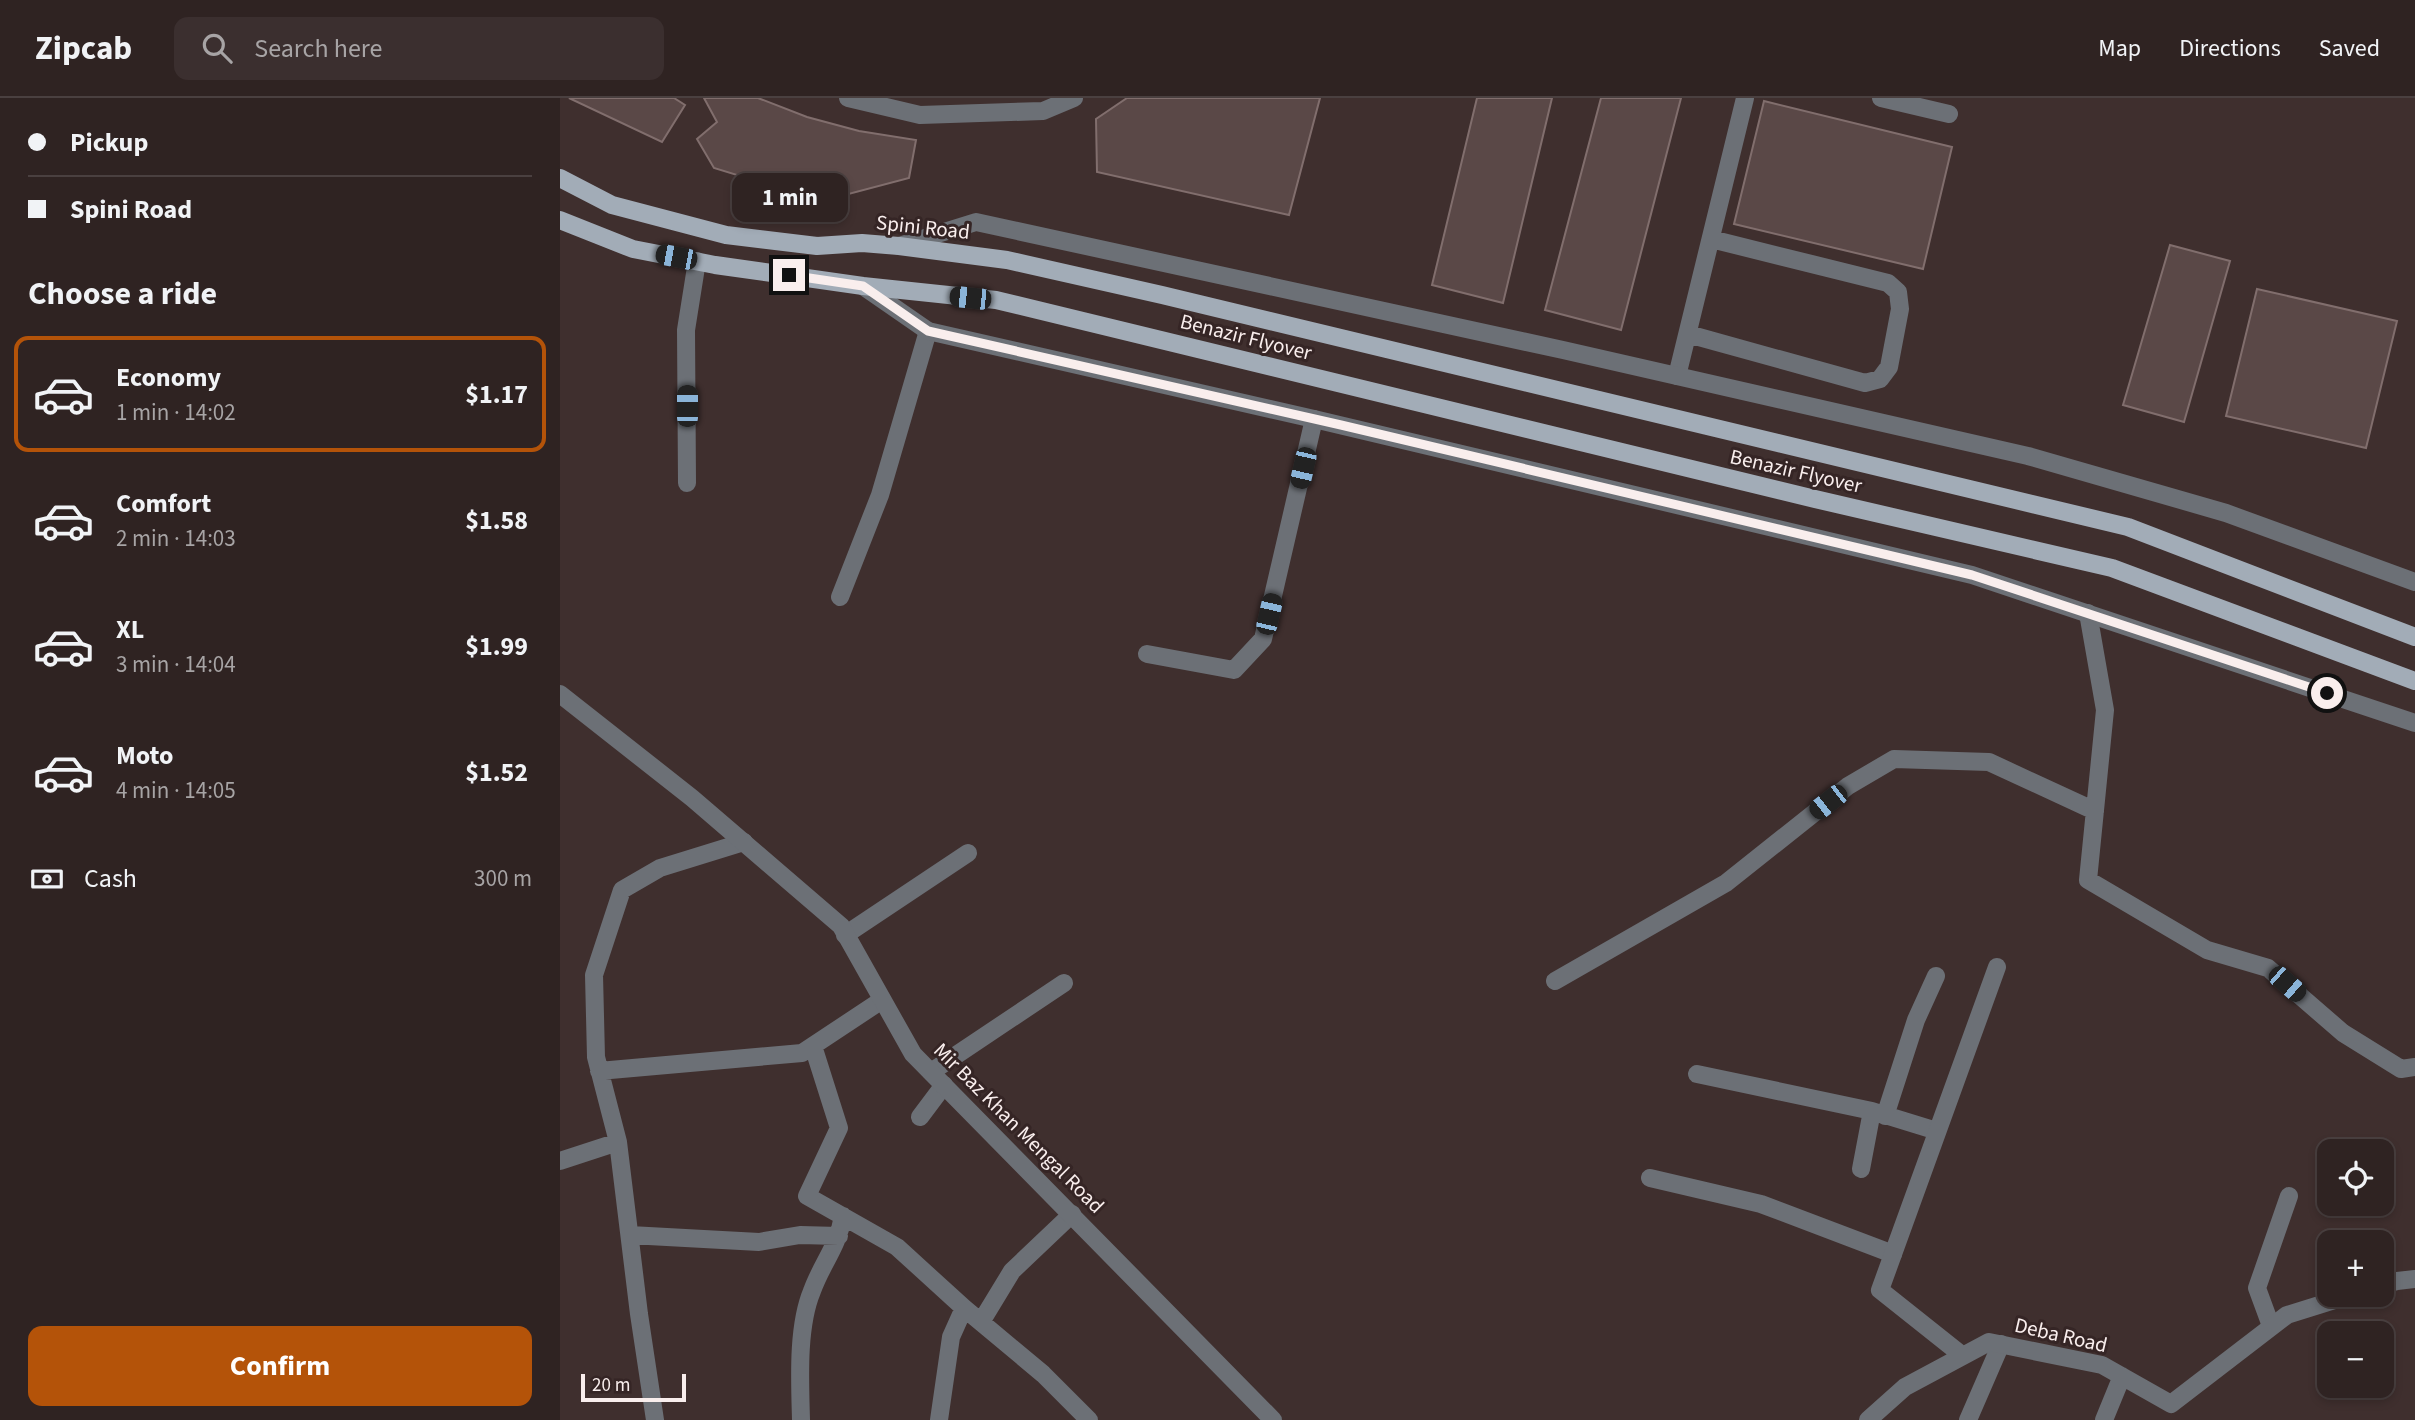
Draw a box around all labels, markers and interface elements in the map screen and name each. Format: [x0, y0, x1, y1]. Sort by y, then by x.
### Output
search box [174, 17, 664, 80]
text: Zipcab [35, 25, 132, 72]
icon: search [198, 29, 236, 67]
text: Search here [254, 30, 382, 67]
text: Map [2098, 31, 2141, 66]
text: Directions [2179, 31, 2281, 66]
text: Saved [2319, 31, 2380, 66]
text: Pickup [70, 124, 148, 161]
callout: 1 min [731, 174, 847, 222]
text: 1 min [762, 181, 818, 214]
text: Spini Road [70, 191, 192, 228]
street label: Spini Road [875, 207, 971, 247]
car [654, 243, 699, 271]
route end [773, 259, 805, 291]
text: Choose a ride [28, 271, 217, 317]
car [949, 285, 992, 311]
street label: Benazir Flyover [1177, 306, 1316, 368]
text: Economy [116, 359, 221, 396]
icon: car [32, 363, 95, 426]
text: $1.17 [465, 376, 528, 413]
car [677, 385, 698, 427]
text: 1 min · 14:02 [116, 396, 236, 429]
street label: Benazir Flyover [1727, 441, 1866, 501]
car [1289, 445, 1318, 491]
text: Comfort [116, 485, 211, 522]
icon: car [32, 489, 95, 552]
text: $1.58 [465, 502, 528, 539]
text: 2 min · 14:03 [116, 522, 236, 555]
car [1255, 591, 1284, 637]
text: XL [116, 611, 144, 648]
icon: car [32, 615, 95, 678]
text: $1.99 [465, 628, 528, 665]
text: 3 min · 14:04 [116, 648, 236, 681]
route start [2311, 677, 2343, 709]
text: Moto [116, 737, 173, 774]
icon: car [32, 741, 95, 804]
text: $1.52 [465, 754, 528, 791]
text: 4 min · 14:05 [116, 774, 236, 807]
car [1805, 781, 1852, 823]
icon: cash [28, 860, 66, 898]
text: Cash [84, 860, 137, 897]
text: 300 m [474, 862, 532, 895]
car [2265, 962, 2310, 1006]
street label: Mir Baz Khan Mengal Road [927, 1036, 1111, 1220]
map controls [2317, 1139, 2394, 1398]
button: locate [2317, 1139, 2394, 1216]
button: + [2317, 1230, 2394, 1307]
street label: Deba Road [2012, 1310, 2110, 1360]
button: − [2317, 1321, 2394, 1398]
button: Confirm [28, 1326, 532, 1406]
scale bar [581, 1371, 686, 1403]
text: 20 m [592, 1372, 630, 1399]

